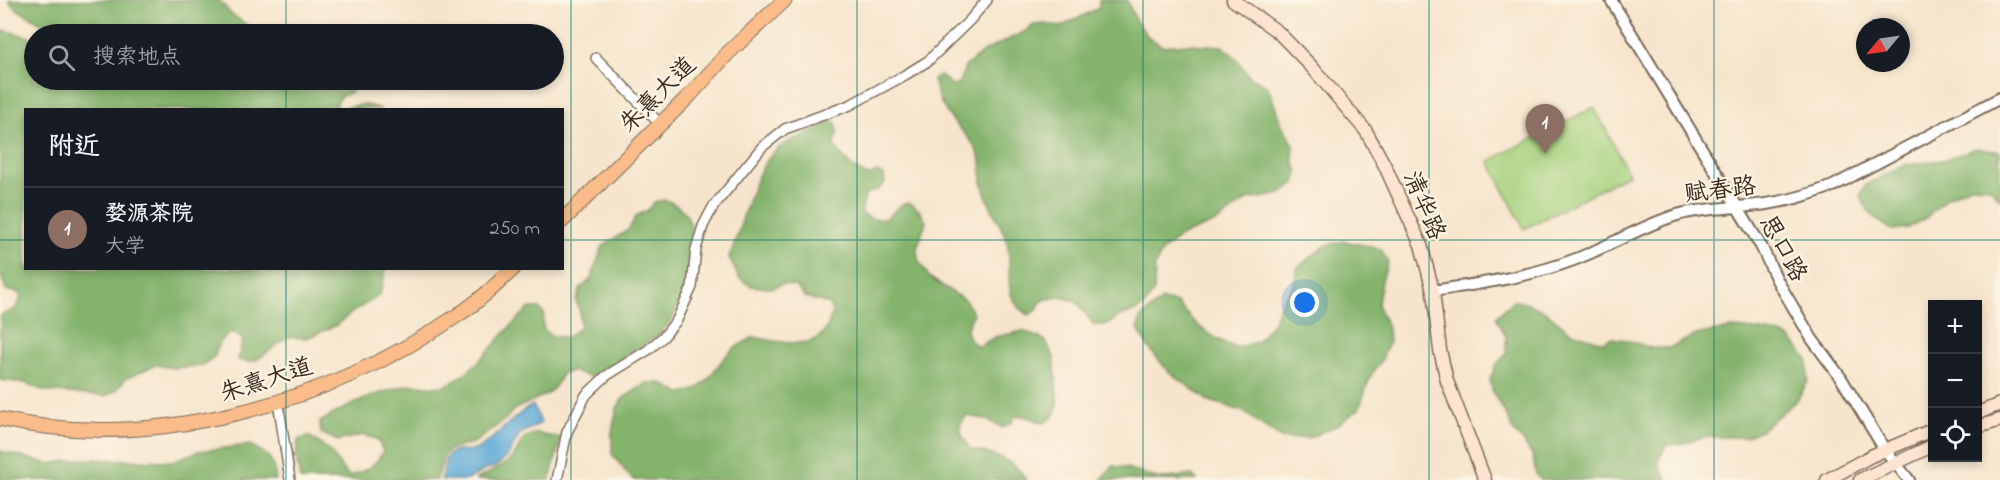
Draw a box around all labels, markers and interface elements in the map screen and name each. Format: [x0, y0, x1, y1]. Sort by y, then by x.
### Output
north arrow [1856, 18, 1910, 72]
search box [24, 24, 564, 90]
icon: search [45, 41, 78, 74]
text: 搜索地点 [93, 42, 181, 74]
street label: 朱熹大道 [612, 49, 705, 142]
pin: 1 [1526, 104, 1564, 154]
text: 附近 [48, 129, 100, 167]
street label: 清华路 [1393, 166, 1453, 246]
street label: 赋春路 [1682, 170, 1758, 213]
text: 婺源茶院 [105, 199, 193, 231]
street label: 思口路 [1749, 209, 1815, 289]
text: 1 [64, 215, 71, 244]
text: 250 m [489, 215, 540, 244]
text: 大学 [105, 233, 145, 262]
your location [1290, 288, 1319, 317]
map controls [1928, 300, 1982, 462]
button: + [1928, 300, 1982, 354]
street label: 朱熹大道 [216, 350, 318, 413]
button: − [1928, 354, 1982, 408]
button: locate [1928, 408, 1982, 462]

